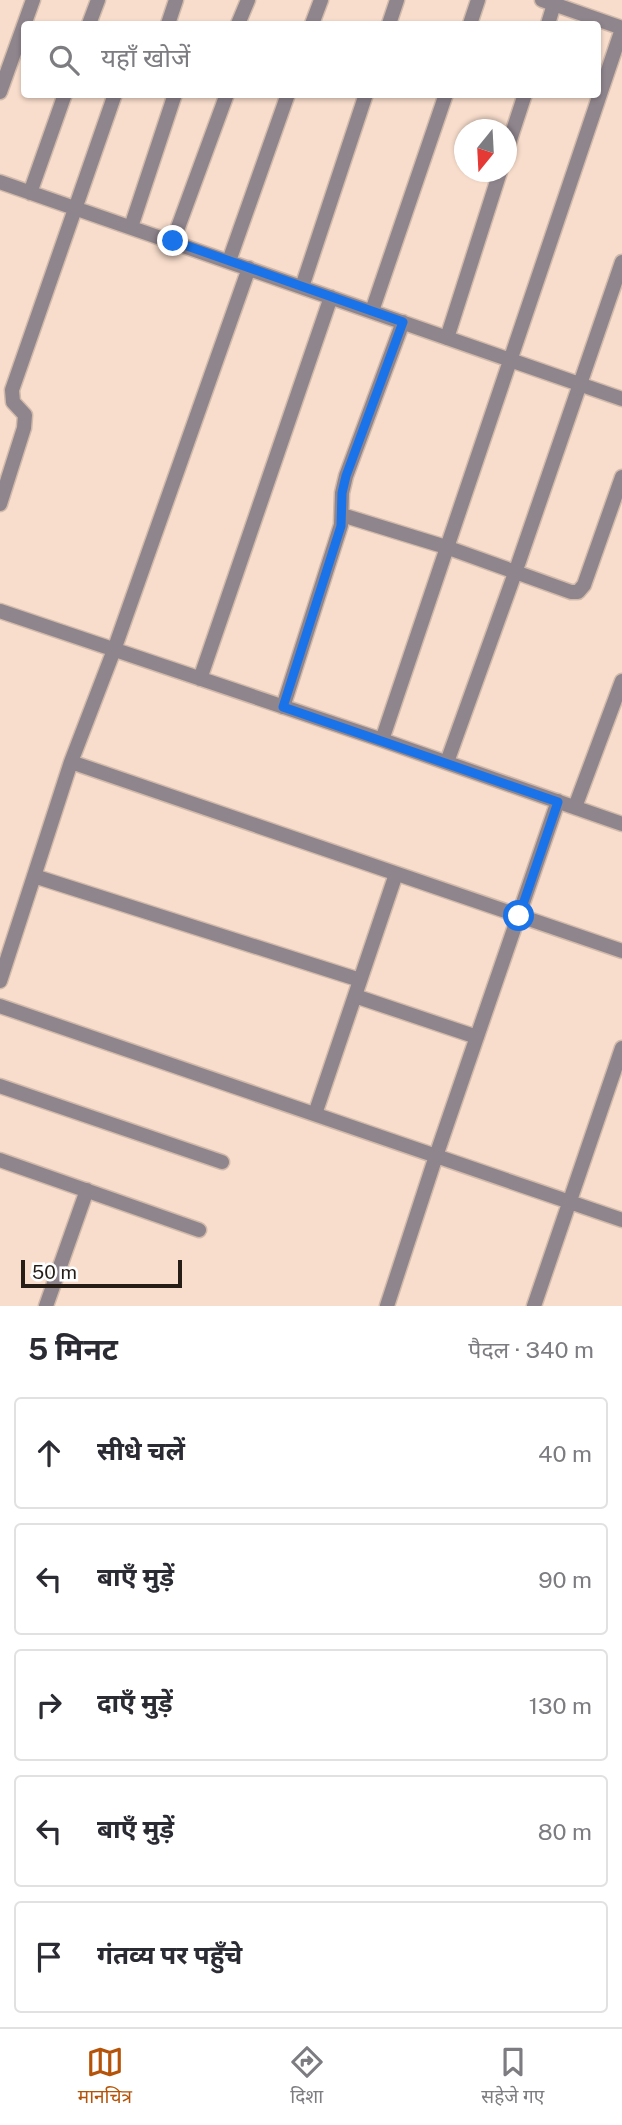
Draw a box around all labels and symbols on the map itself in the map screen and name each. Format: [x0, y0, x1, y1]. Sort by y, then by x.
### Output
north arrow [454, 119, 517, 182]
route end [157, 225, 188, 256]
route start [503, 900, 534, 931]
scale bar [21, 1257, 182, 1289]

